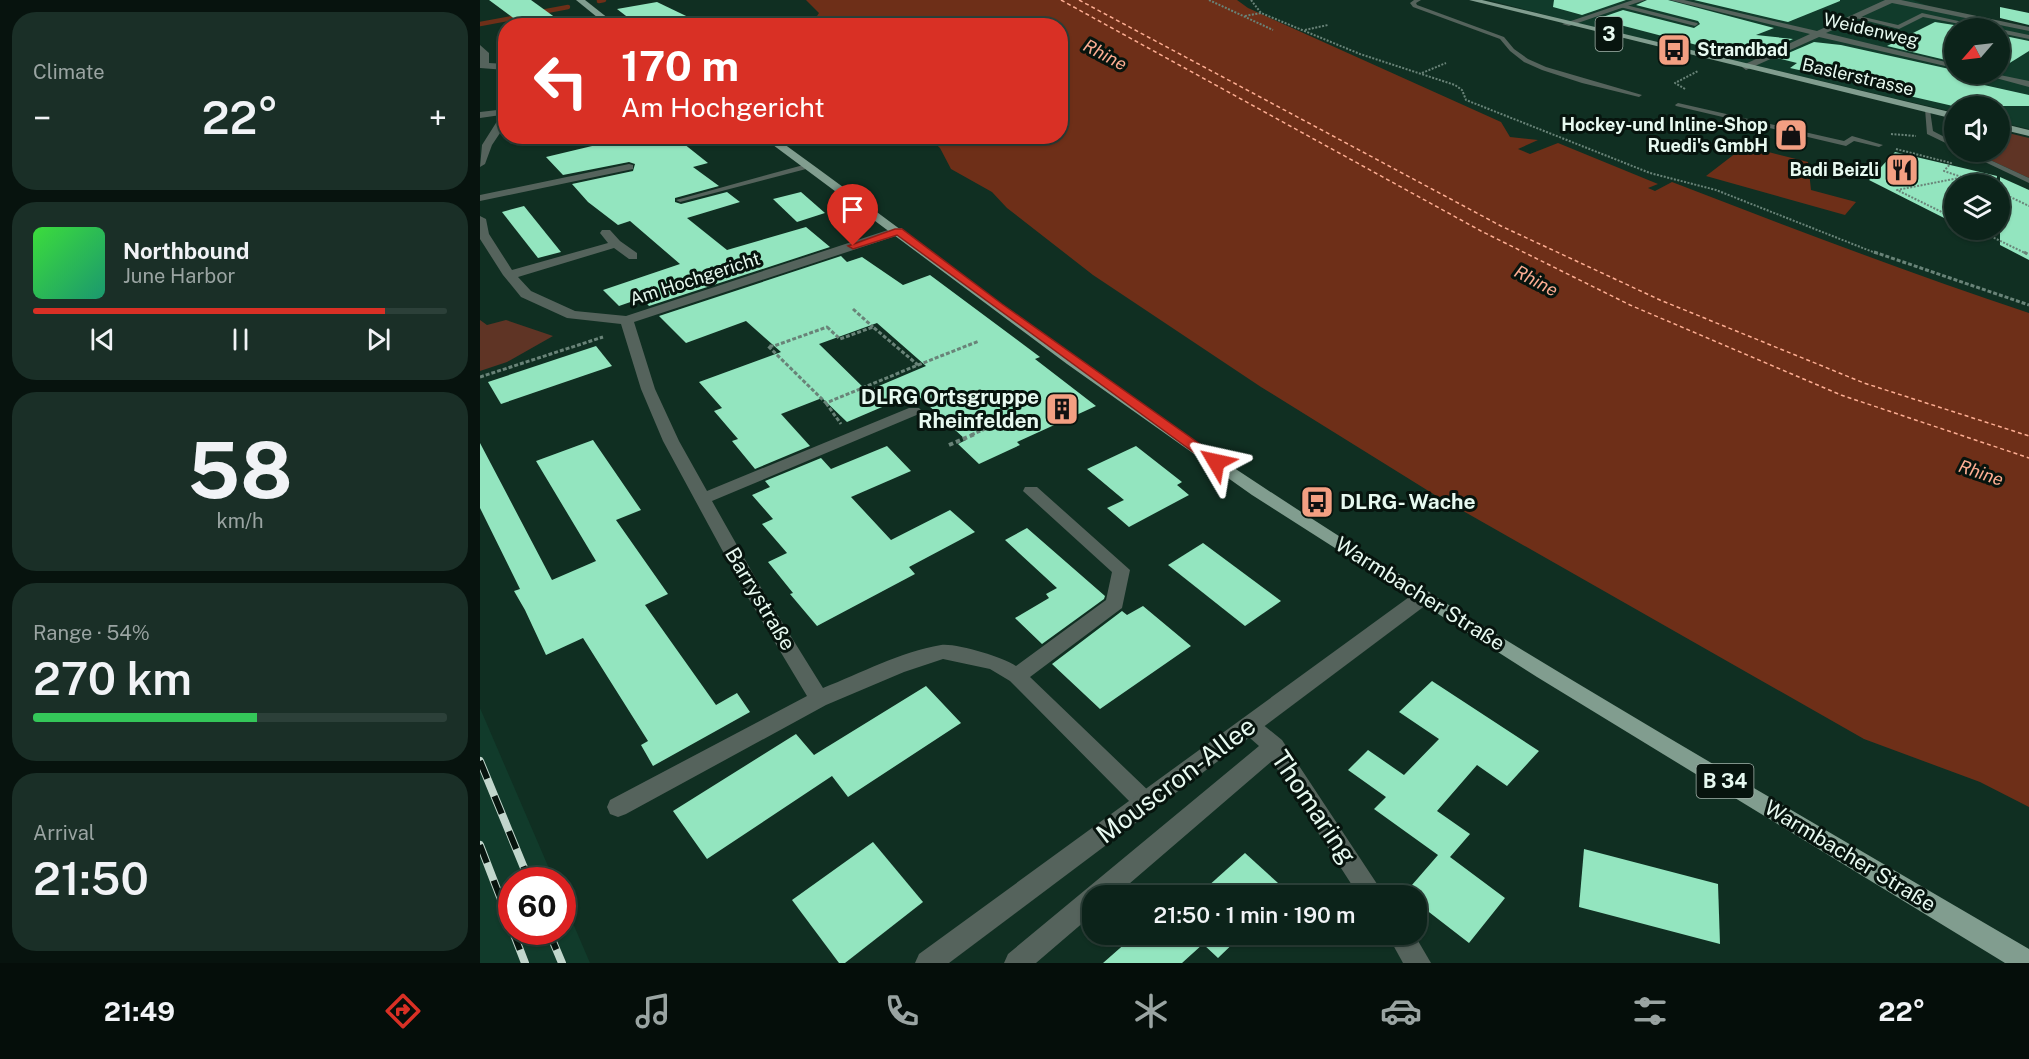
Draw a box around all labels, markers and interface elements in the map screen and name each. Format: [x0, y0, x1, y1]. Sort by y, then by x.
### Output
street label: Weidenweg [1821, 8, 1921, 51]
road number: 3 [1596, 17, 1622, 51]
north arrow [1944, 18, 2010, 84]
map controls [1944, 18, 2010, 240]
bus stop icon: Strandbad [1656, 32, 1692, 68]
water label: Rhine [1080, 34, 1131, 75]
place label: Strandbad [1697, 39, 1788, 60]
text: 170 m [621, 41, 739, 90]
icon: left [522, 42, 600, 120]
street label: Baslerstrasse [1800, 53, 1916, 100]
text: Climate [33, 60, 105, 84]
text: 22° [202, 91, 278, 144]
text: Am Hochgericht [621, 91, 825, 123]
button: sound [1944, 96, 2010, 162]
text: − [33, 99, 51, 137]
text: + [429, 99, 447, 137]
place label: Hockey-und Inline-Shop Ruedi's GmbH [1561, 114, 1768, 156]
shop icon: Hockey-und Inline-Shop Ruedi's GmbH [1773, 117, 1809, 153]
restaurant icon: Badi Beizli [1884, 152, 1920, 188]
place label: Badi Beizli [1789, 159, 1879, 180]
button: layers [1944, 174, 2010, 240]
pin [827, 184, 878, 246]
icon: arrive [836, 193, 869, 226]
text: Northbound [123, 238, 249, 264]
street label: Am Hochgericht [627, 248, 763, 310]
water label: Rhine [1511, 260, 1562, 301]
text: June Harbor [123, 264, 235, 288]
icon: previous [86, 323, 119, 356]
icon: pause [224, 323, 257, 356]
icon: next [362, 323, 395, 356]
place label: DLRG Ortsgruppe Rheinfelden [861, 384, 1039, 433]
building icon: DLRG Ortsgruppe Rheinfelden [1044, 391, 1080, 427]
text: 58 [188, 424, 293, 516]
position arrow [1184, 430, 1248, 494]
water label: Rhine [1956, 455, 2007, 490]
bus stop icon: DLRG- Wache [1299, 484, 1335, 520]
place label: DLRG- Wache [1340, 489, 1476, 514]
text: km/h [216, 509, 264, 533]
street label: Warmbacher Straße [1331, 531, 1510, 656]
street label: Barrystraße [720, 543, 801, 655]
text: Range · 54% [33, 621, 150, 645]
text: 270 km [33, 652, 192, 705]
street label: Mouscron-Allee [1090, 710, 1261, 850]
street label: Thomaring [1265, 744, 1364, 869]
road number: B 34 [1696, 764, 1754, 798]
street label: Warmbacher Straße [1760, 795, 1940, 917]
text: Arrival [33, 821, 95, 845]
text: 21:50 [33, 852, 149, 905]
speed limit sign: 60 [498, 867, 576, 945]
text: 21:50 · 1 min · 190 m [1154, 902, 1355, 928]
icon: directions [382, 990, 424, 1032]
icon: music [632, 990, 674, 1032]
icon: phone [881, 990, 923, 1032]
icon: climate [1130, 990, 1172, 1032]
icon: car [1380, 990, 1422, 1032]
icon: filters [1629, 990, 1671, 1032]
text: 21:49 [104, 995, 175, 1027]
text: 22° [1878, 995, 1925, 1027]

